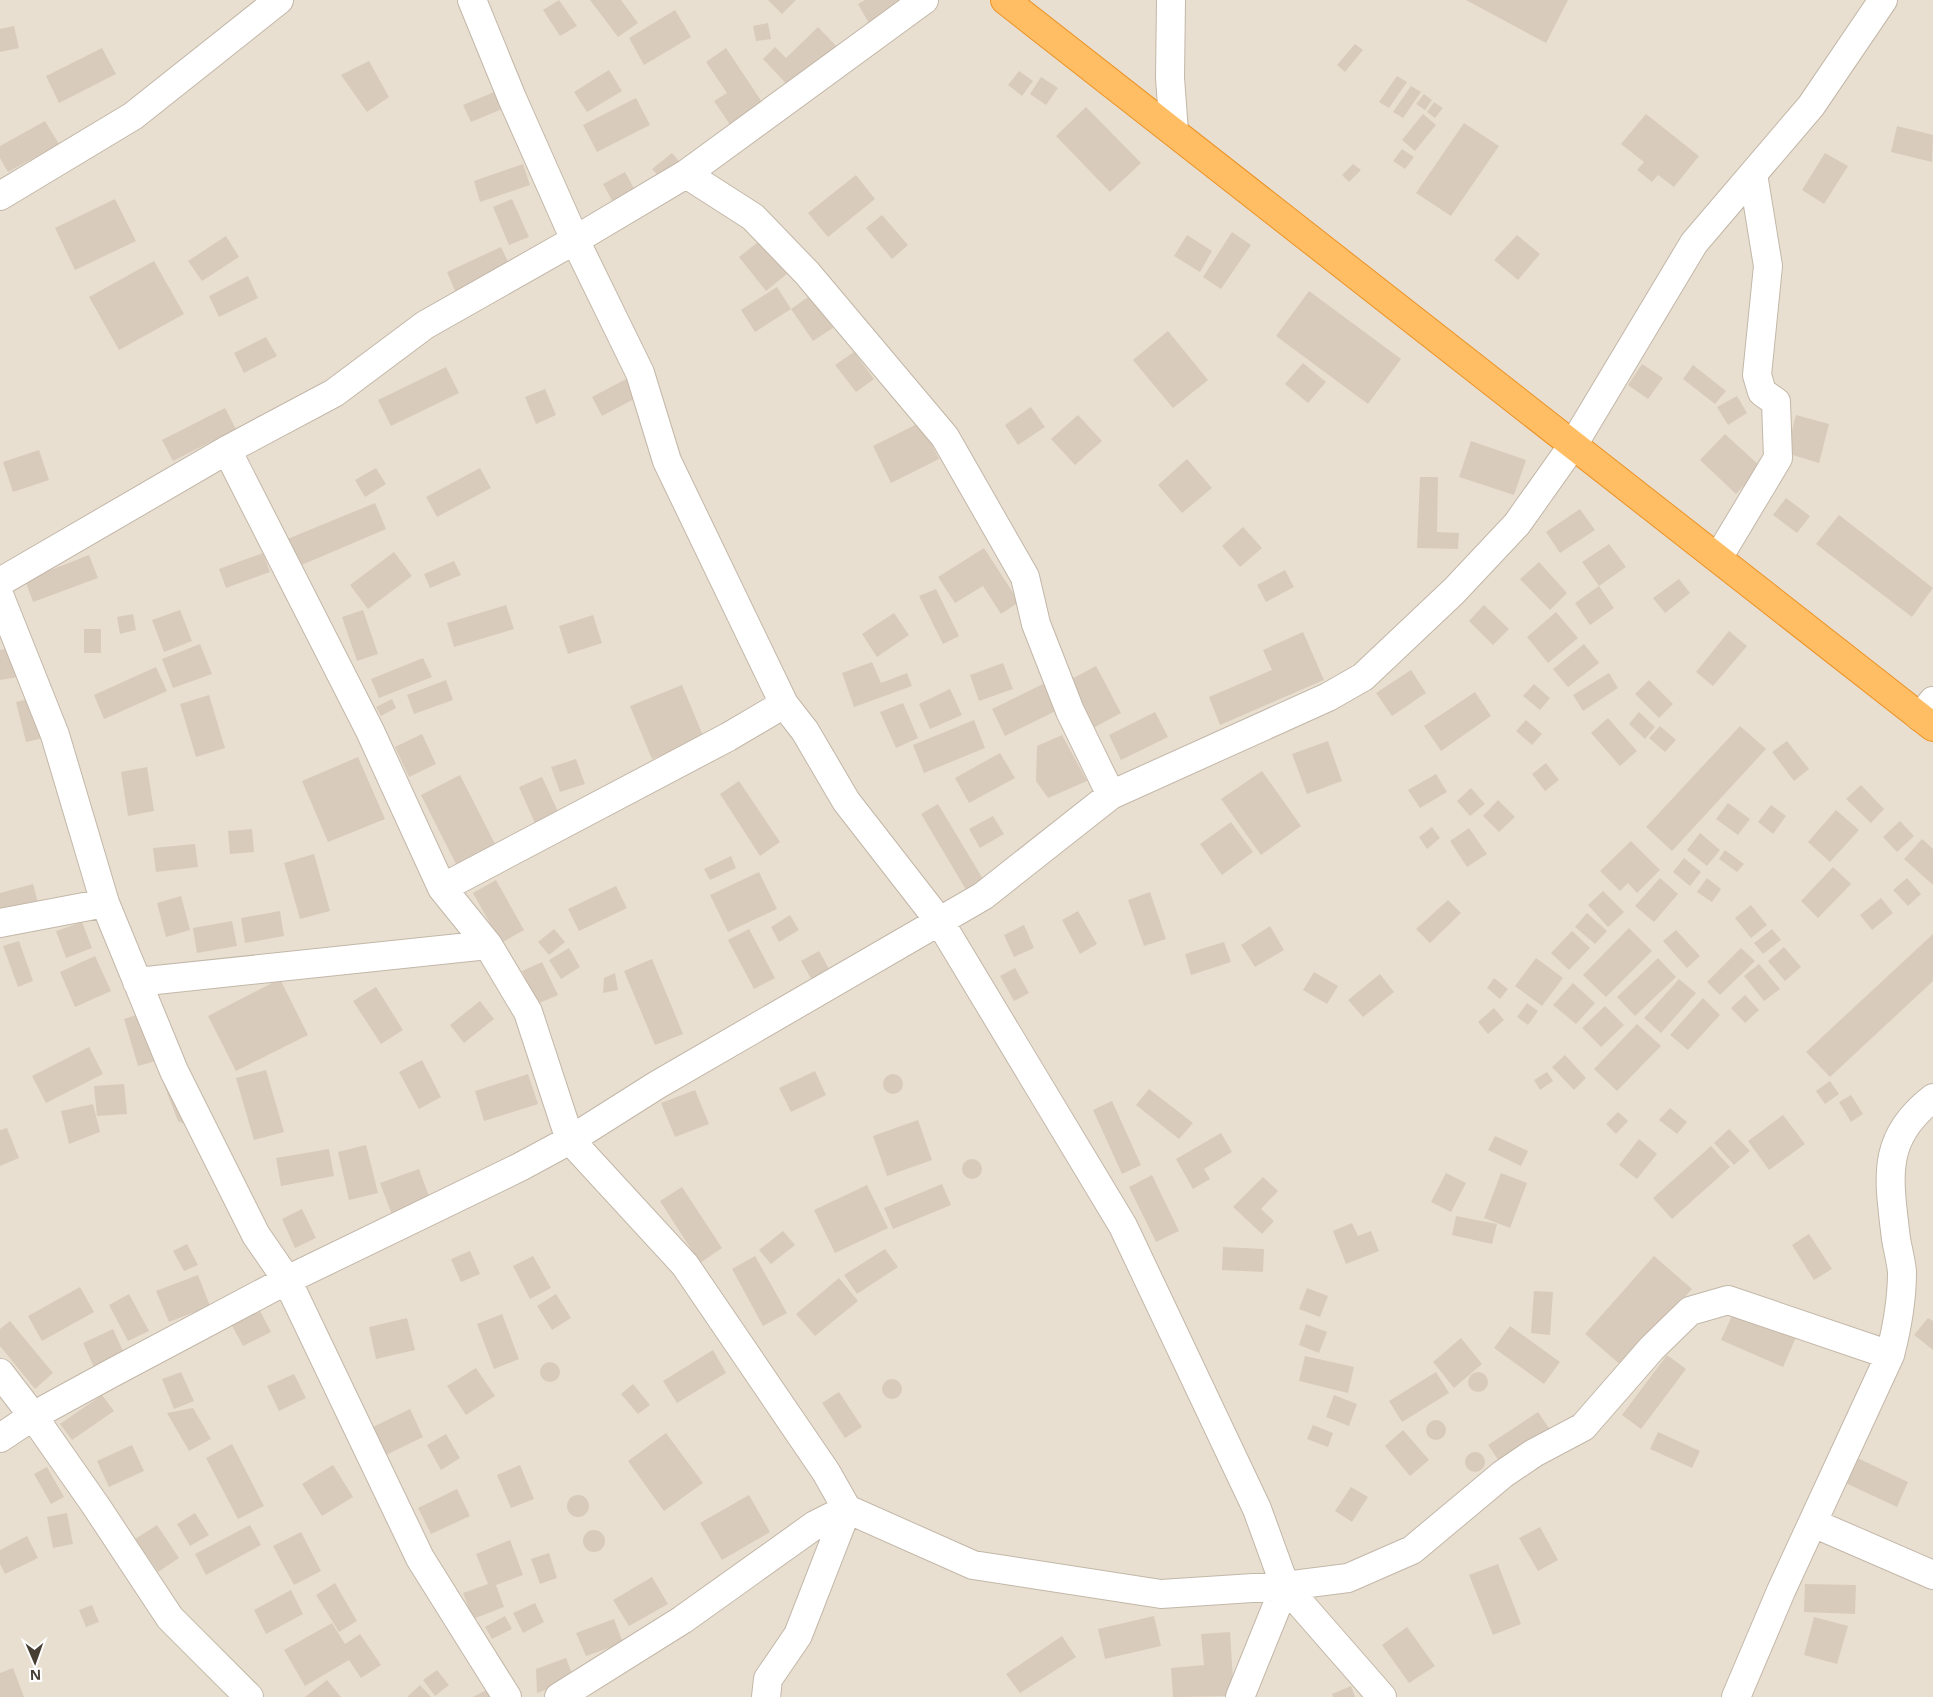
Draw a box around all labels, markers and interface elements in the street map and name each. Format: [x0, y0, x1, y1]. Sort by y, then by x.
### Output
north arrow [10, 1637, 60, 1687]
text: N [29, 1666, 41, 1685]

